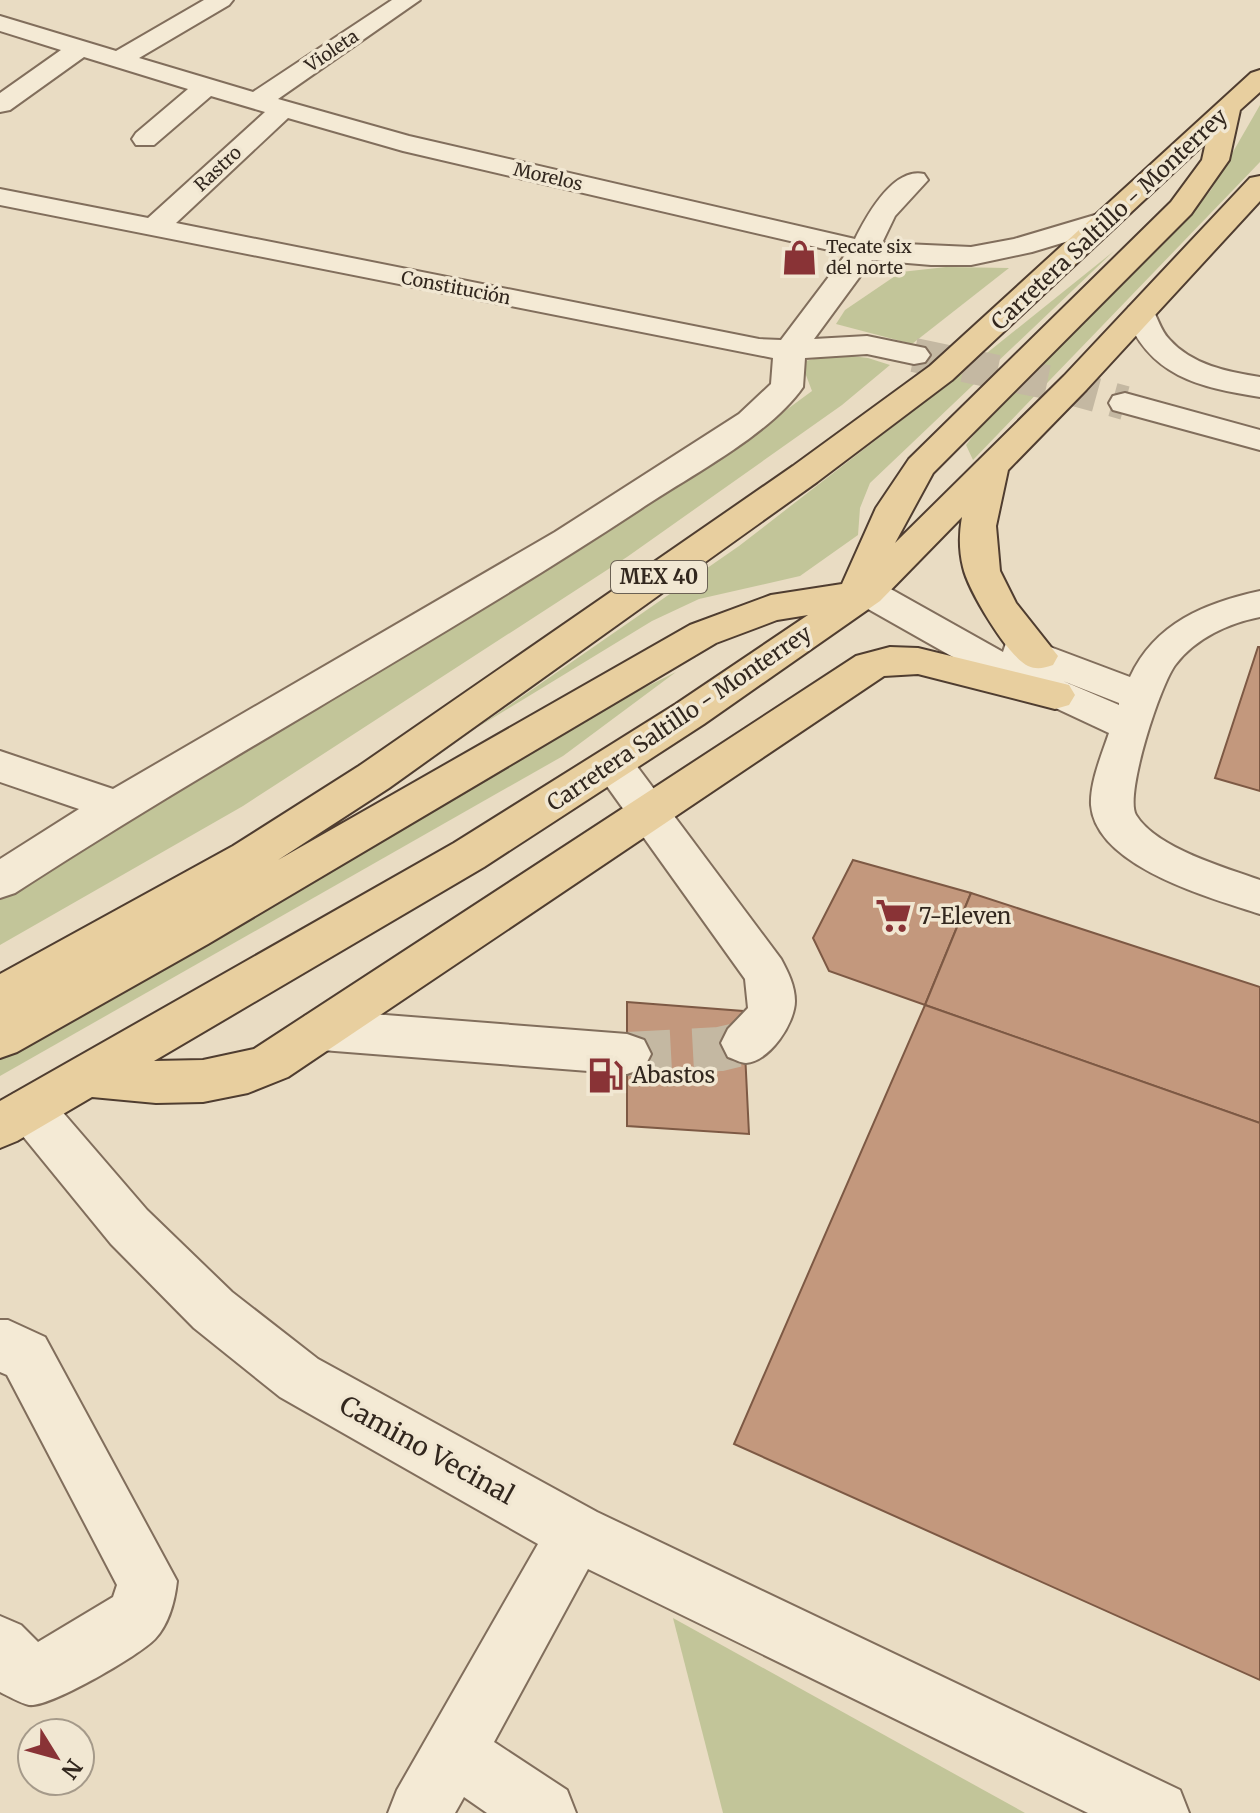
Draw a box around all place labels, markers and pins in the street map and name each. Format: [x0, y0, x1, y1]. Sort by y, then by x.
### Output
place label: Tecate six del norte [826, 235, 912, 279]
shop icon: Tecate six del norte [781, 238, 819, 276]
supermarket icon: 7-Eleven [874, 897, 912, 935]
place label: 7-Eleven [919, 902, 1012, 930]
fuel station icon: Abastos [587, 1056, 625, 1094]
place label: Abastos [631, 1061, 715, 1089]

